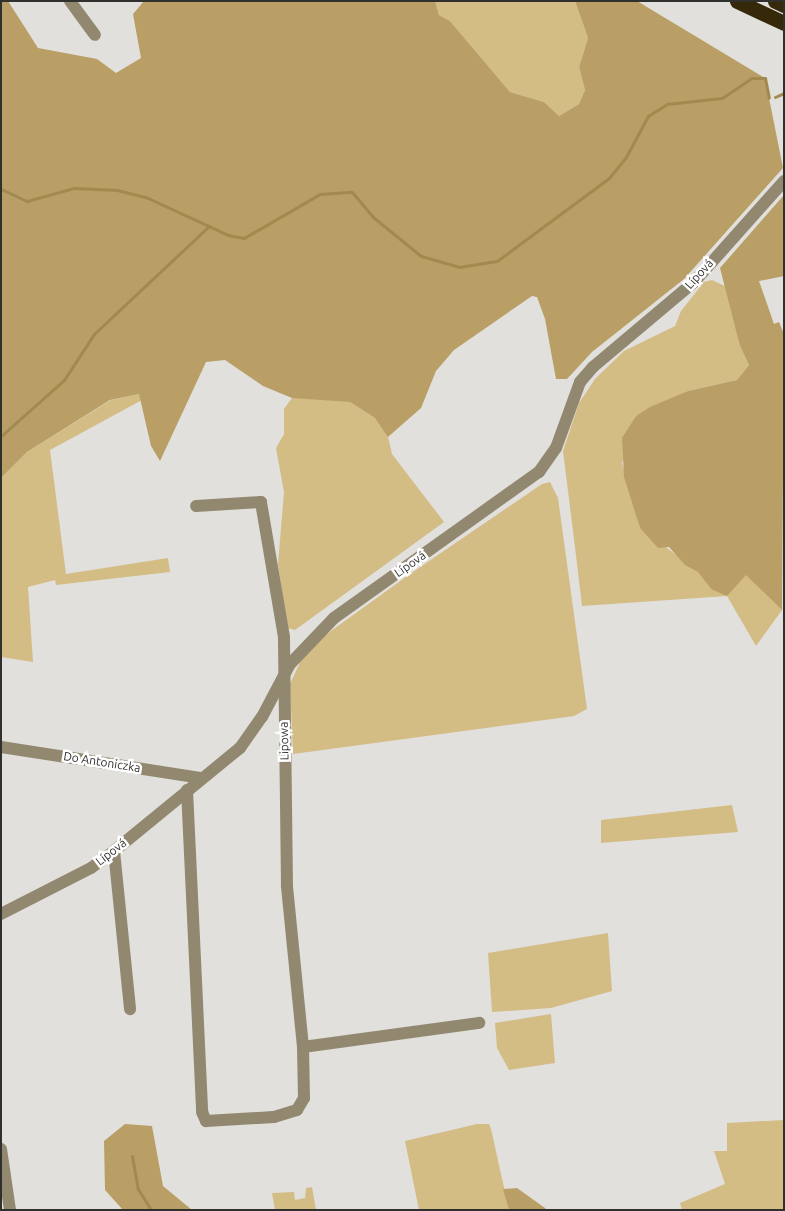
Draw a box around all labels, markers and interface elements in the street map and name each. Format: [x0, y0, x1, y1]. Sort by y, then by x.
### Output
street label: Lípová [682, 256, 716, 292]
street label: Lípová [392, 548, 428, 580]
street label: Lipowa [276, 722, 292, 760]
street label: Do Antoniczka [63, 749, 141, 775]
street label: Lípová [93, 836, 129, 868]

